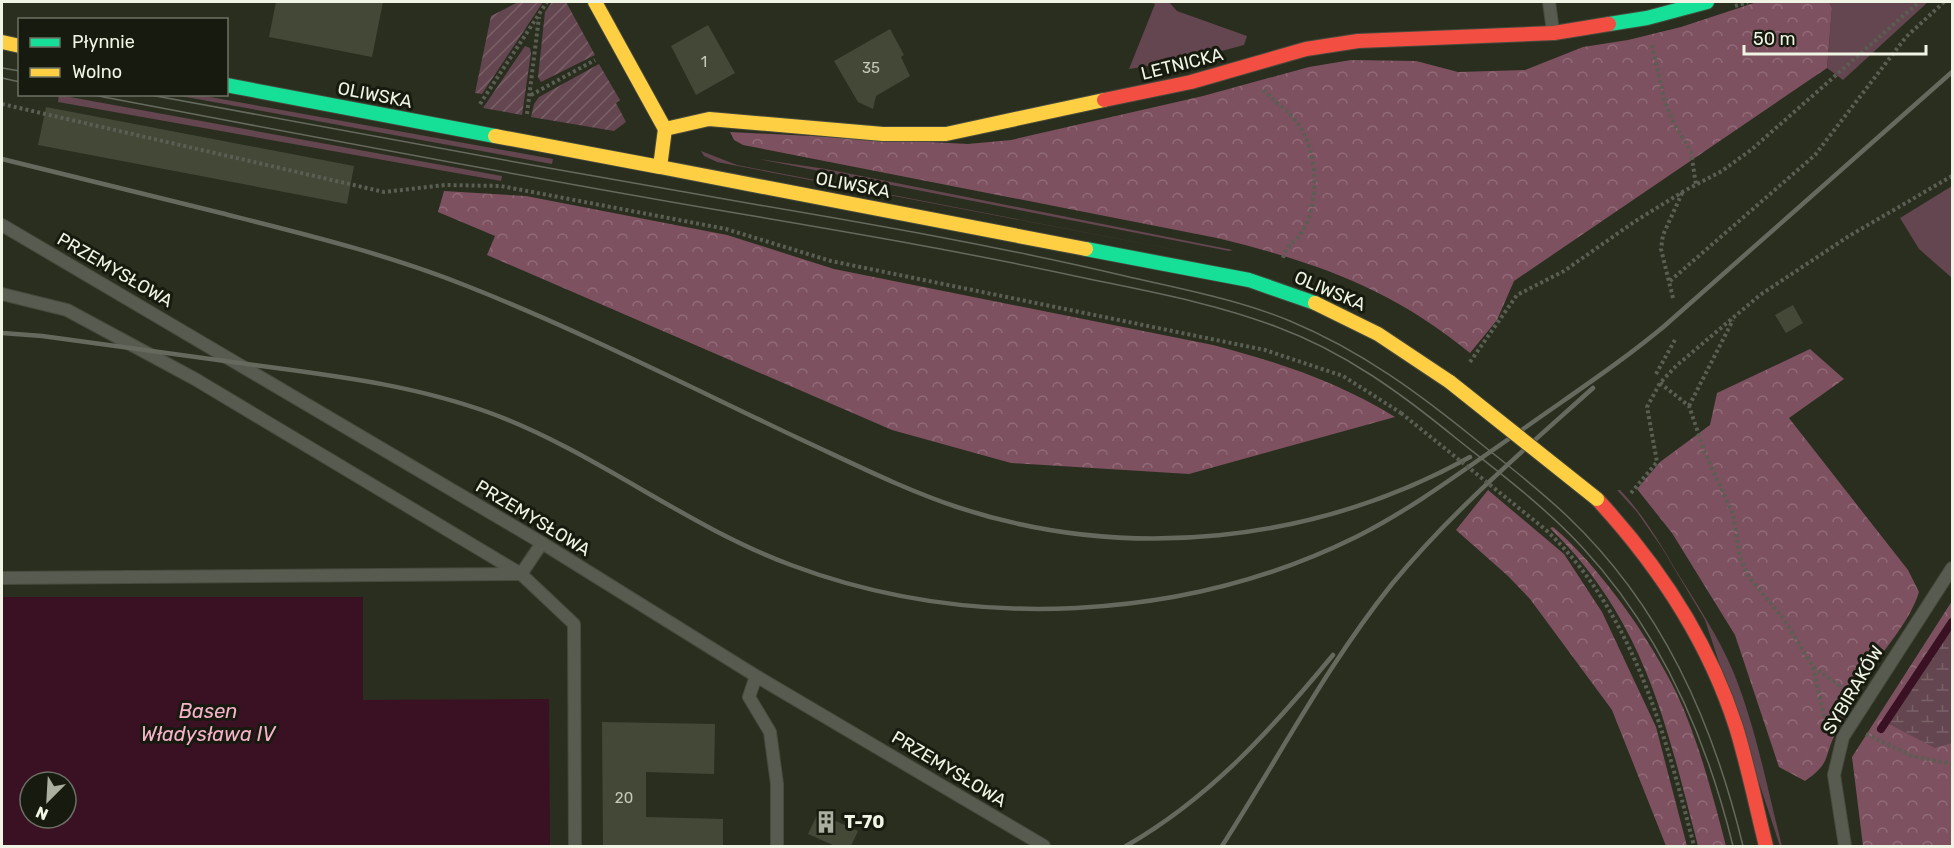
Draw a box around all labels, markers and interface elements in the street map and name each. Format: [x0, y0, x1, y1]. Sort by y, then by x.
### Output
legend [18, 18, 228, 96]
scale bar [1744, 18, 1926, 56]
text: 50 m [1753, 28, 1796, 50]
text: Płynnie [72, 31, 135, 53]
street label: LETNICKA [1139, 43, 1225, 85]
house number: 1 [701, 53, 707, 71]
house number: 35 [862, 59, 880, 77]
text: Wolno [72, 61, 122, 83]
street label: OLIWSKA [336, 77, 414, 113]
street label: OLIWSKA [814, 167, 892, 203]
street label: PRZEMYSŁOWA [53, 228, 177, 312]
street label: OLIWSKA [1291, 266, 1369, 316]
street label: PRZEMYSŁOWA [472, 475, 594, 561]
street label: SYBIRAKÓW [1818, 642, 1888, 738]
water label: Basen Władysława IV [141, 699, 277, 746]
street label: PRZEMYSŁOWA [888, 726, 1010, 812]
north arrow [18, 770, 78, 830]
house number: 20 [615, 789, 633, 807]
text: N [33, 802, 51, 824]
building icon: T-70 [813, 809, 839, 835]
place label: T-70 [844, 811, 885, 833]

